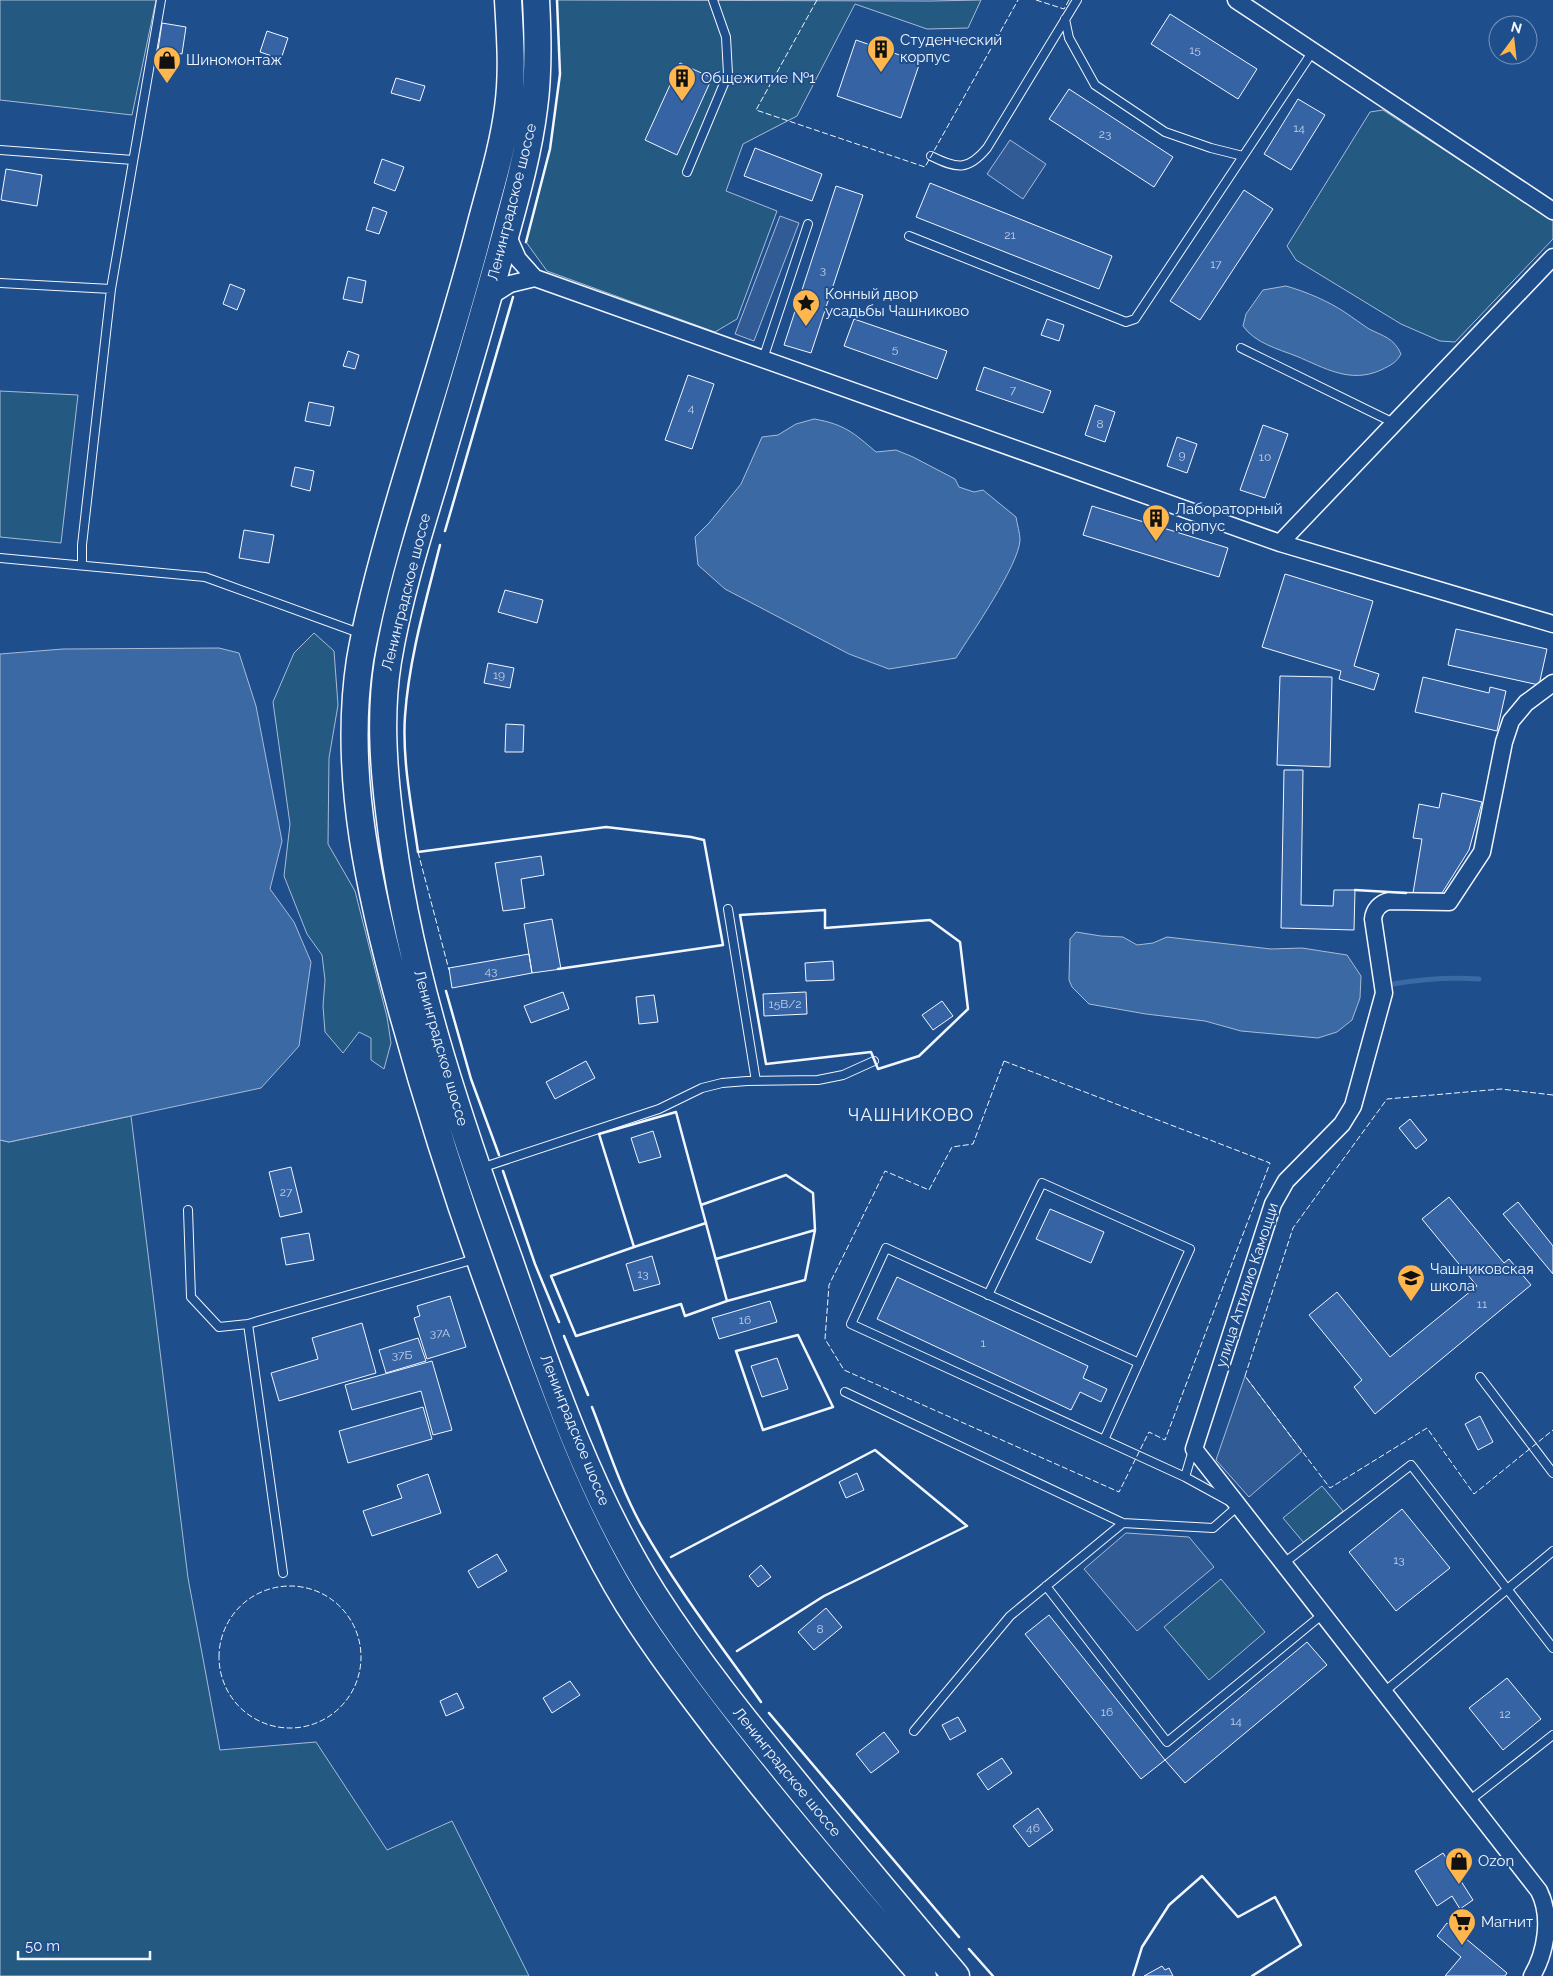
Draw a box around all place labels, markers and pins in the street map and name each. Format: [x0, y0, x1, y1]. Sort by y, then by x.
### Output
place label: Студенческий корпус [900, 31, 1002, 66]
building icon: Студенческий корпус [866, 34, 896, 73]
shop icon: Шиномонтаж [152, 45, 182, 84]
place label: Шиномонтаж [186, 51, 282, 69]
building icon: Общежитие №1 [667, 63, 697, 102]
place label: Общежитие №1 [701, 69, 816, 87]
place label: Конный двор усадьбы Чашниково [825, 285, 969, 320]
place icon: Конный двор усадьбы Чашниково [791, 288, 821, 327]
place label: Лабораторный корпус [1175, 500, 1283, 535]
building icon: Лабораторный корпус [1141, 503, 1171, 542]
place label: Чашниковская школа [1430, 1260, 1534, 1295]
school or university icon: Чашниковская школа [1396, 1263, 1426, 1302]
shop icon: Ozon [1444, 1846, 1474, 1885]
place label: Ozon [1478, 1852, 1514, 1870]
supermarket icon: Магнит [1447, 1907, 1477, 1946]
place label: Магнит [1481, 1913, 1533, 1931]

